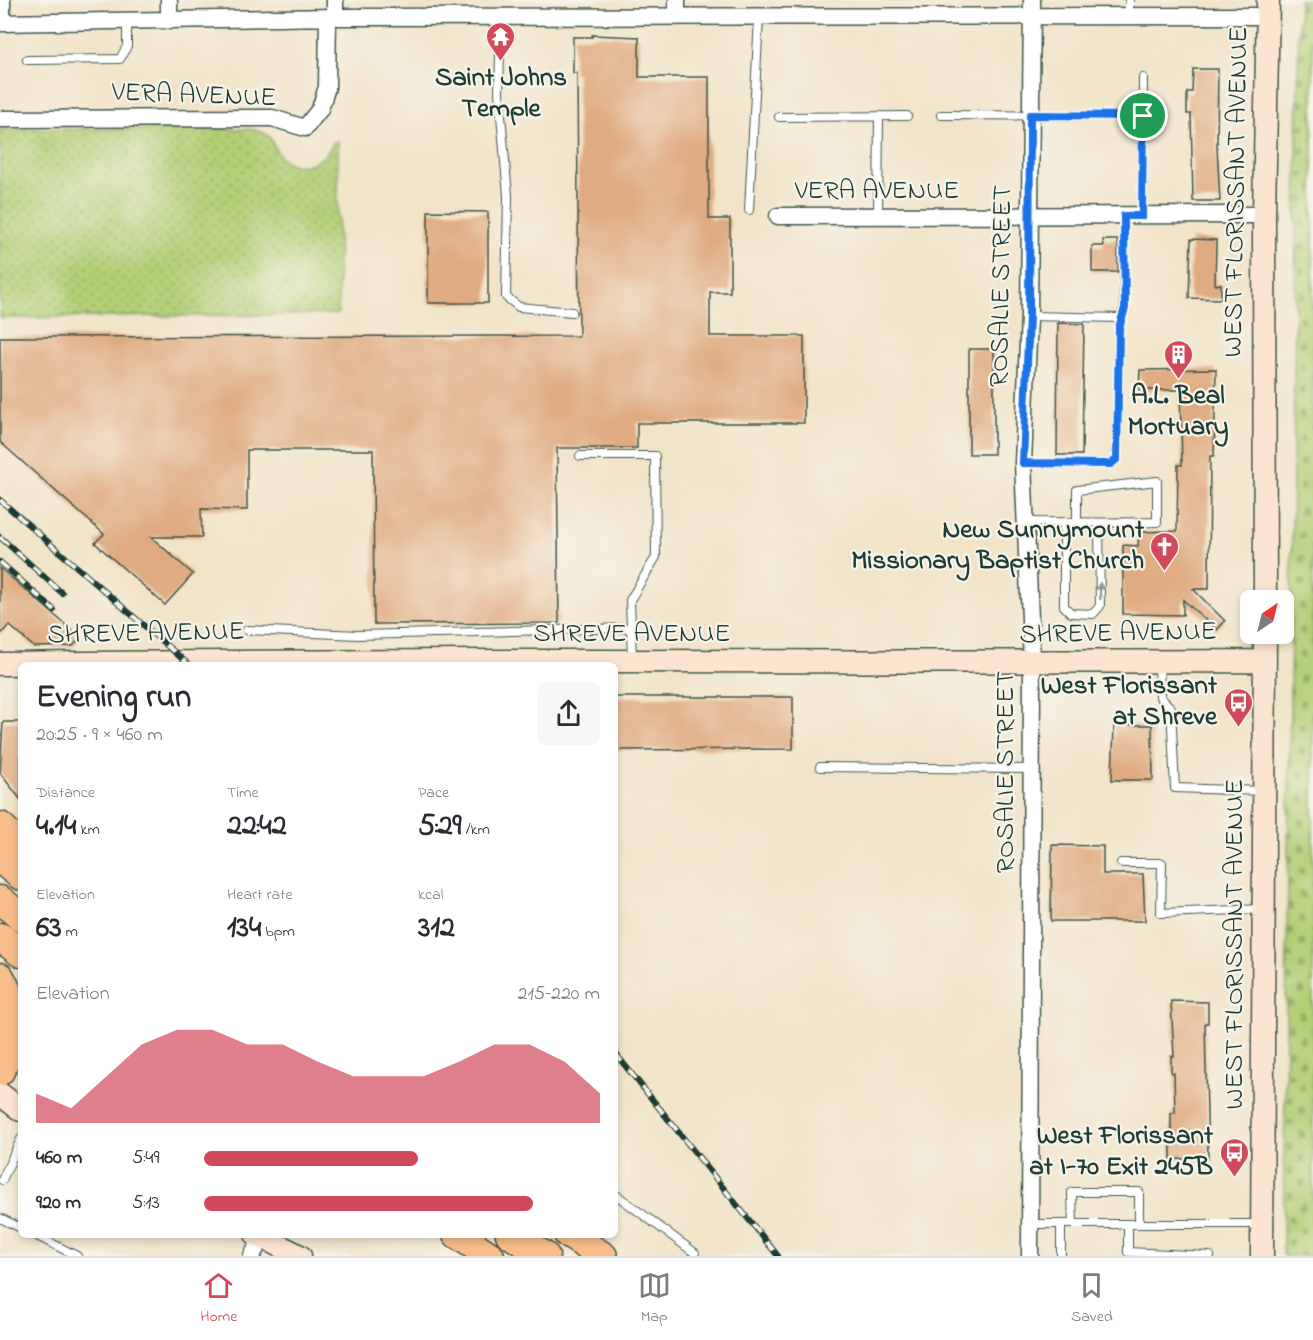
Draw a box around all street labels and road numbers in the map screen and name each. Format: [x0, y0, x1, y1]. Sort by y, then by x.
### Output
street label: WEST FLORISSANT AVENUE [1215, 26, 1259, 358]
street label: VERA AVENUE [110, 74, 277, 118]
street label: VERA AVENUE [794, 172, 959, 211]
street label: ROSALIE STREET [981, 185, 1023, 387]
street label: SHREVE AVENUE [47, 613, 245, 655]
street label: SHREVE AVENUE [1019, 613, 1217, 655]
street label: SHREVE AVENUE [533, 615, 731, 654]
street label: ROSALIE STREET [987, 671, 1026, 873]
street label: WEST FLORISSANT AVENUE [1216, 779, 1255, 1109]

